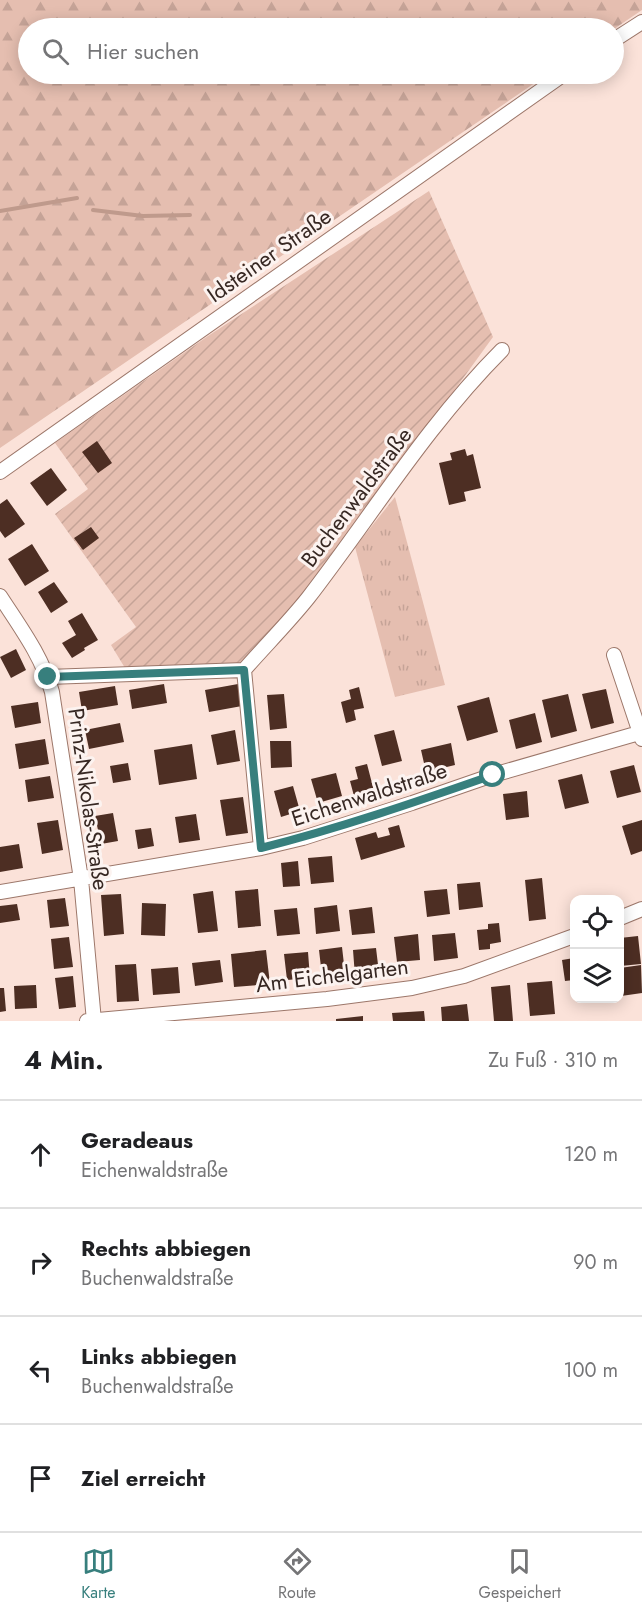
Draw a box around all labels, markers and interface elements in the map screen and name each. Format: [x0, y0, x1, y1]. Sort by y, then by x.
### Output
search box [18, 18, 624, 84]
icon: search [39, 35, 72, 68]
text: Hier suchen [87, 35, 199, 67]
street label: Idsteiner Straße [200, 200, 338, 310]
street label: Buchenwaldstraße [293, 420, 419, 574]
route end [34, 663, 60, 689]
street label: Prinz-Nikolas-Straße [60, 706, 118, 892]
street label: Eichenwaldstraße [287, 754, 451, 834]
route start [479, 761, 505, 787]
map controls [570, 895, 624, 1003]
button: locate [570, 895, 624, 949]
button: layers [570, 949, 624, 1003]
street label: Am Eichelgarten [254, 950, 410, 1000]
text: 4 Min. [24, 1041, 104, 1079]
text: Zu Fuß · 310 m [488, 1046, 618, 1075]
text: Geradeaus [81, 1124, 193, 1156]
icon: ahead [24, 1138, 57, 1171]
text: 120 m [564, 1140, 618, 1169]
text: Eichenwaldstraße [81, 1156, 228, 1185]
text: Rechts abbiegen [81, 1232, 251, 1264]
icon: right [24, 1246, 57, 1279]
text: 90 m [573, 1248, 618, 1277]
text: Buchenwaldstraße [81, 1264, 234, 1293]
text: Links abbiegen [81, 1340, 237, 1372]
icon: left [24, 1354, 57, 1387]
text: 100 m [563, 1356, 618, 1385]
text: Buchenwaldstraße [81, 1372, 234, 1401]
icon: arrive [24, 1462, 57, 1495]
text: Ziel erreicht [81, 1462, 205, 1494]
tab: Karte [81, 1545, 116, 1604]
tab: Route [278, 1545, 316, 1604]
tab: Gespeichert [479, 1545, 561, 1604]

